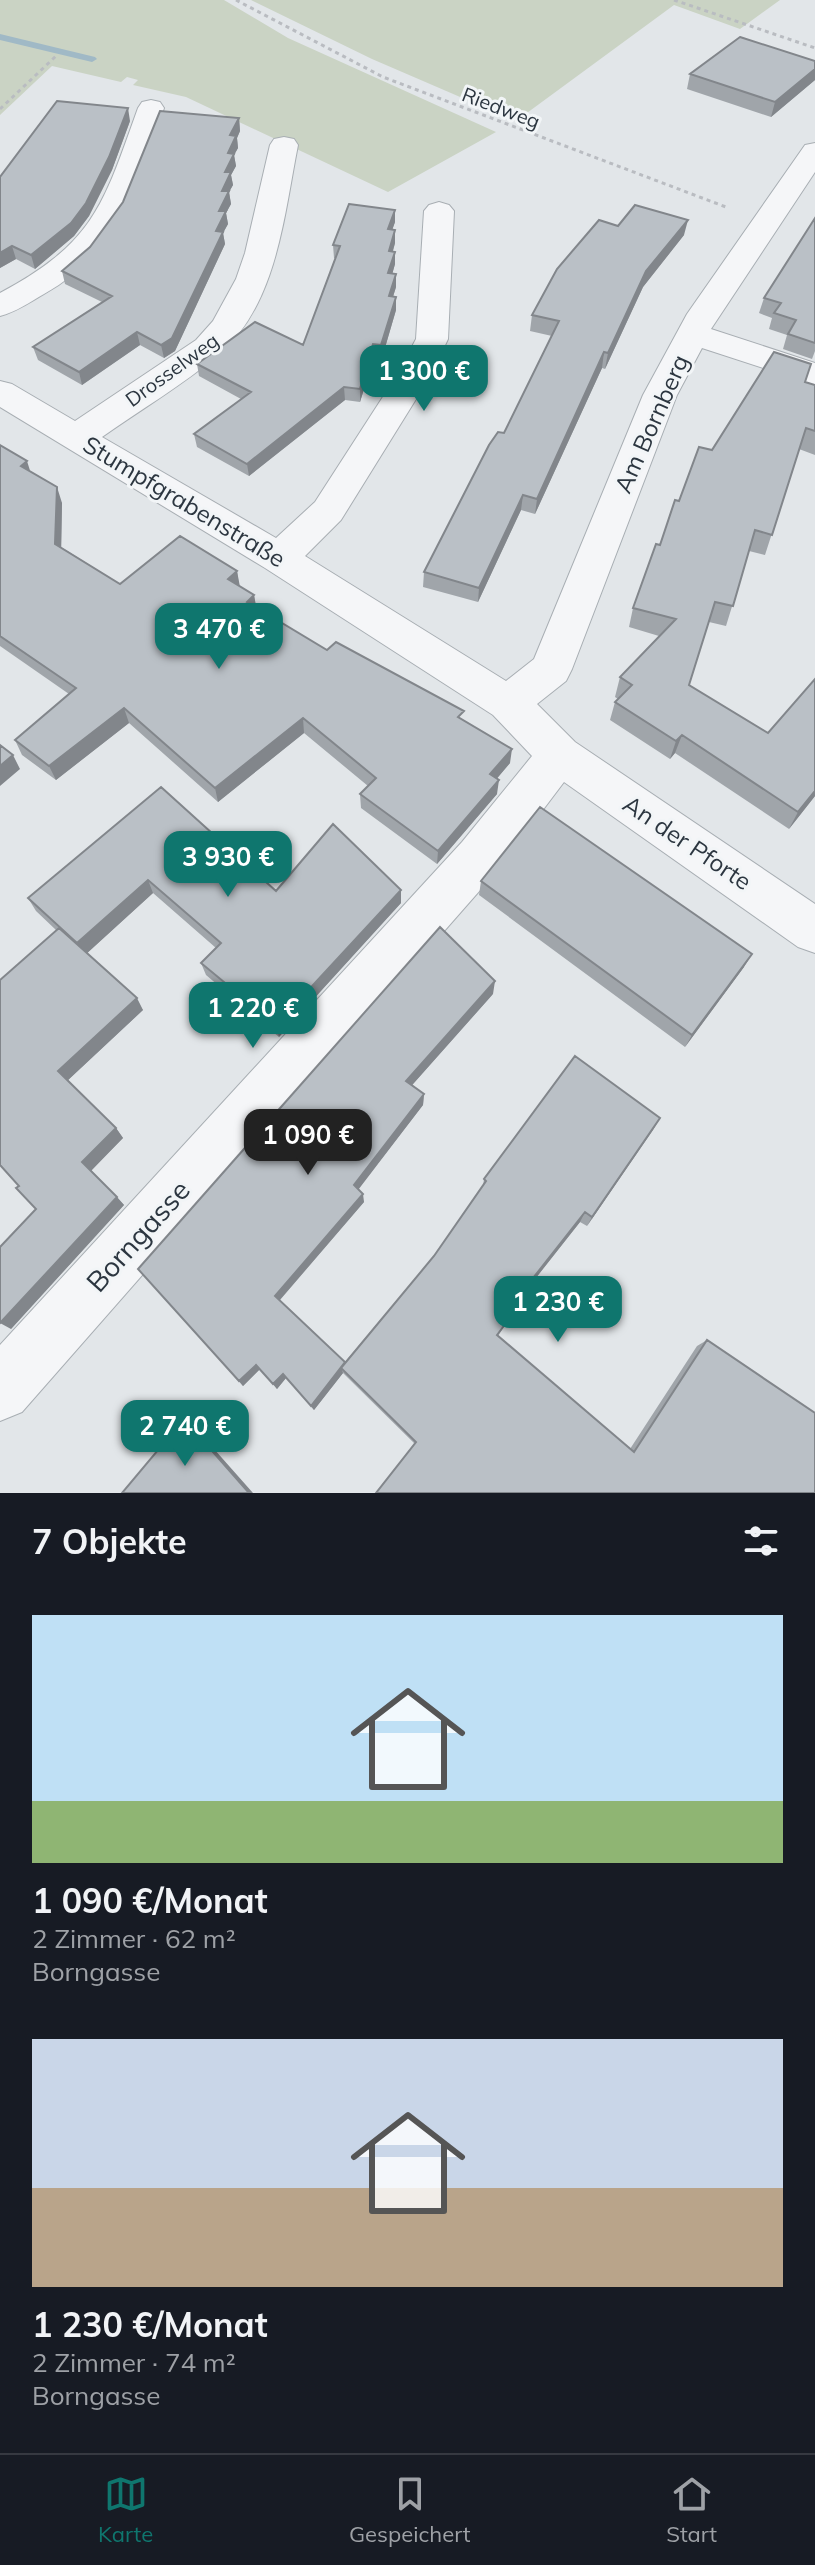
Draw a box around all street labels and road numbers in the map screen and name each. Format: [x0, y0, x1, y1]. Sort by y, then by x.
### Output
street label: Riedweg [459, 81, 544, 134]
street label: Drosselweg [120, 327, 223, 412]
street label: Am Bornberg [607, 350, 695, 497]
street label: Stumpfgrabenstraße [78, 429, 291, 573]
street label: An der Pforte [618, 788, 757, 896]
street label: Borngasse [78, 1173, 197, 1299]

